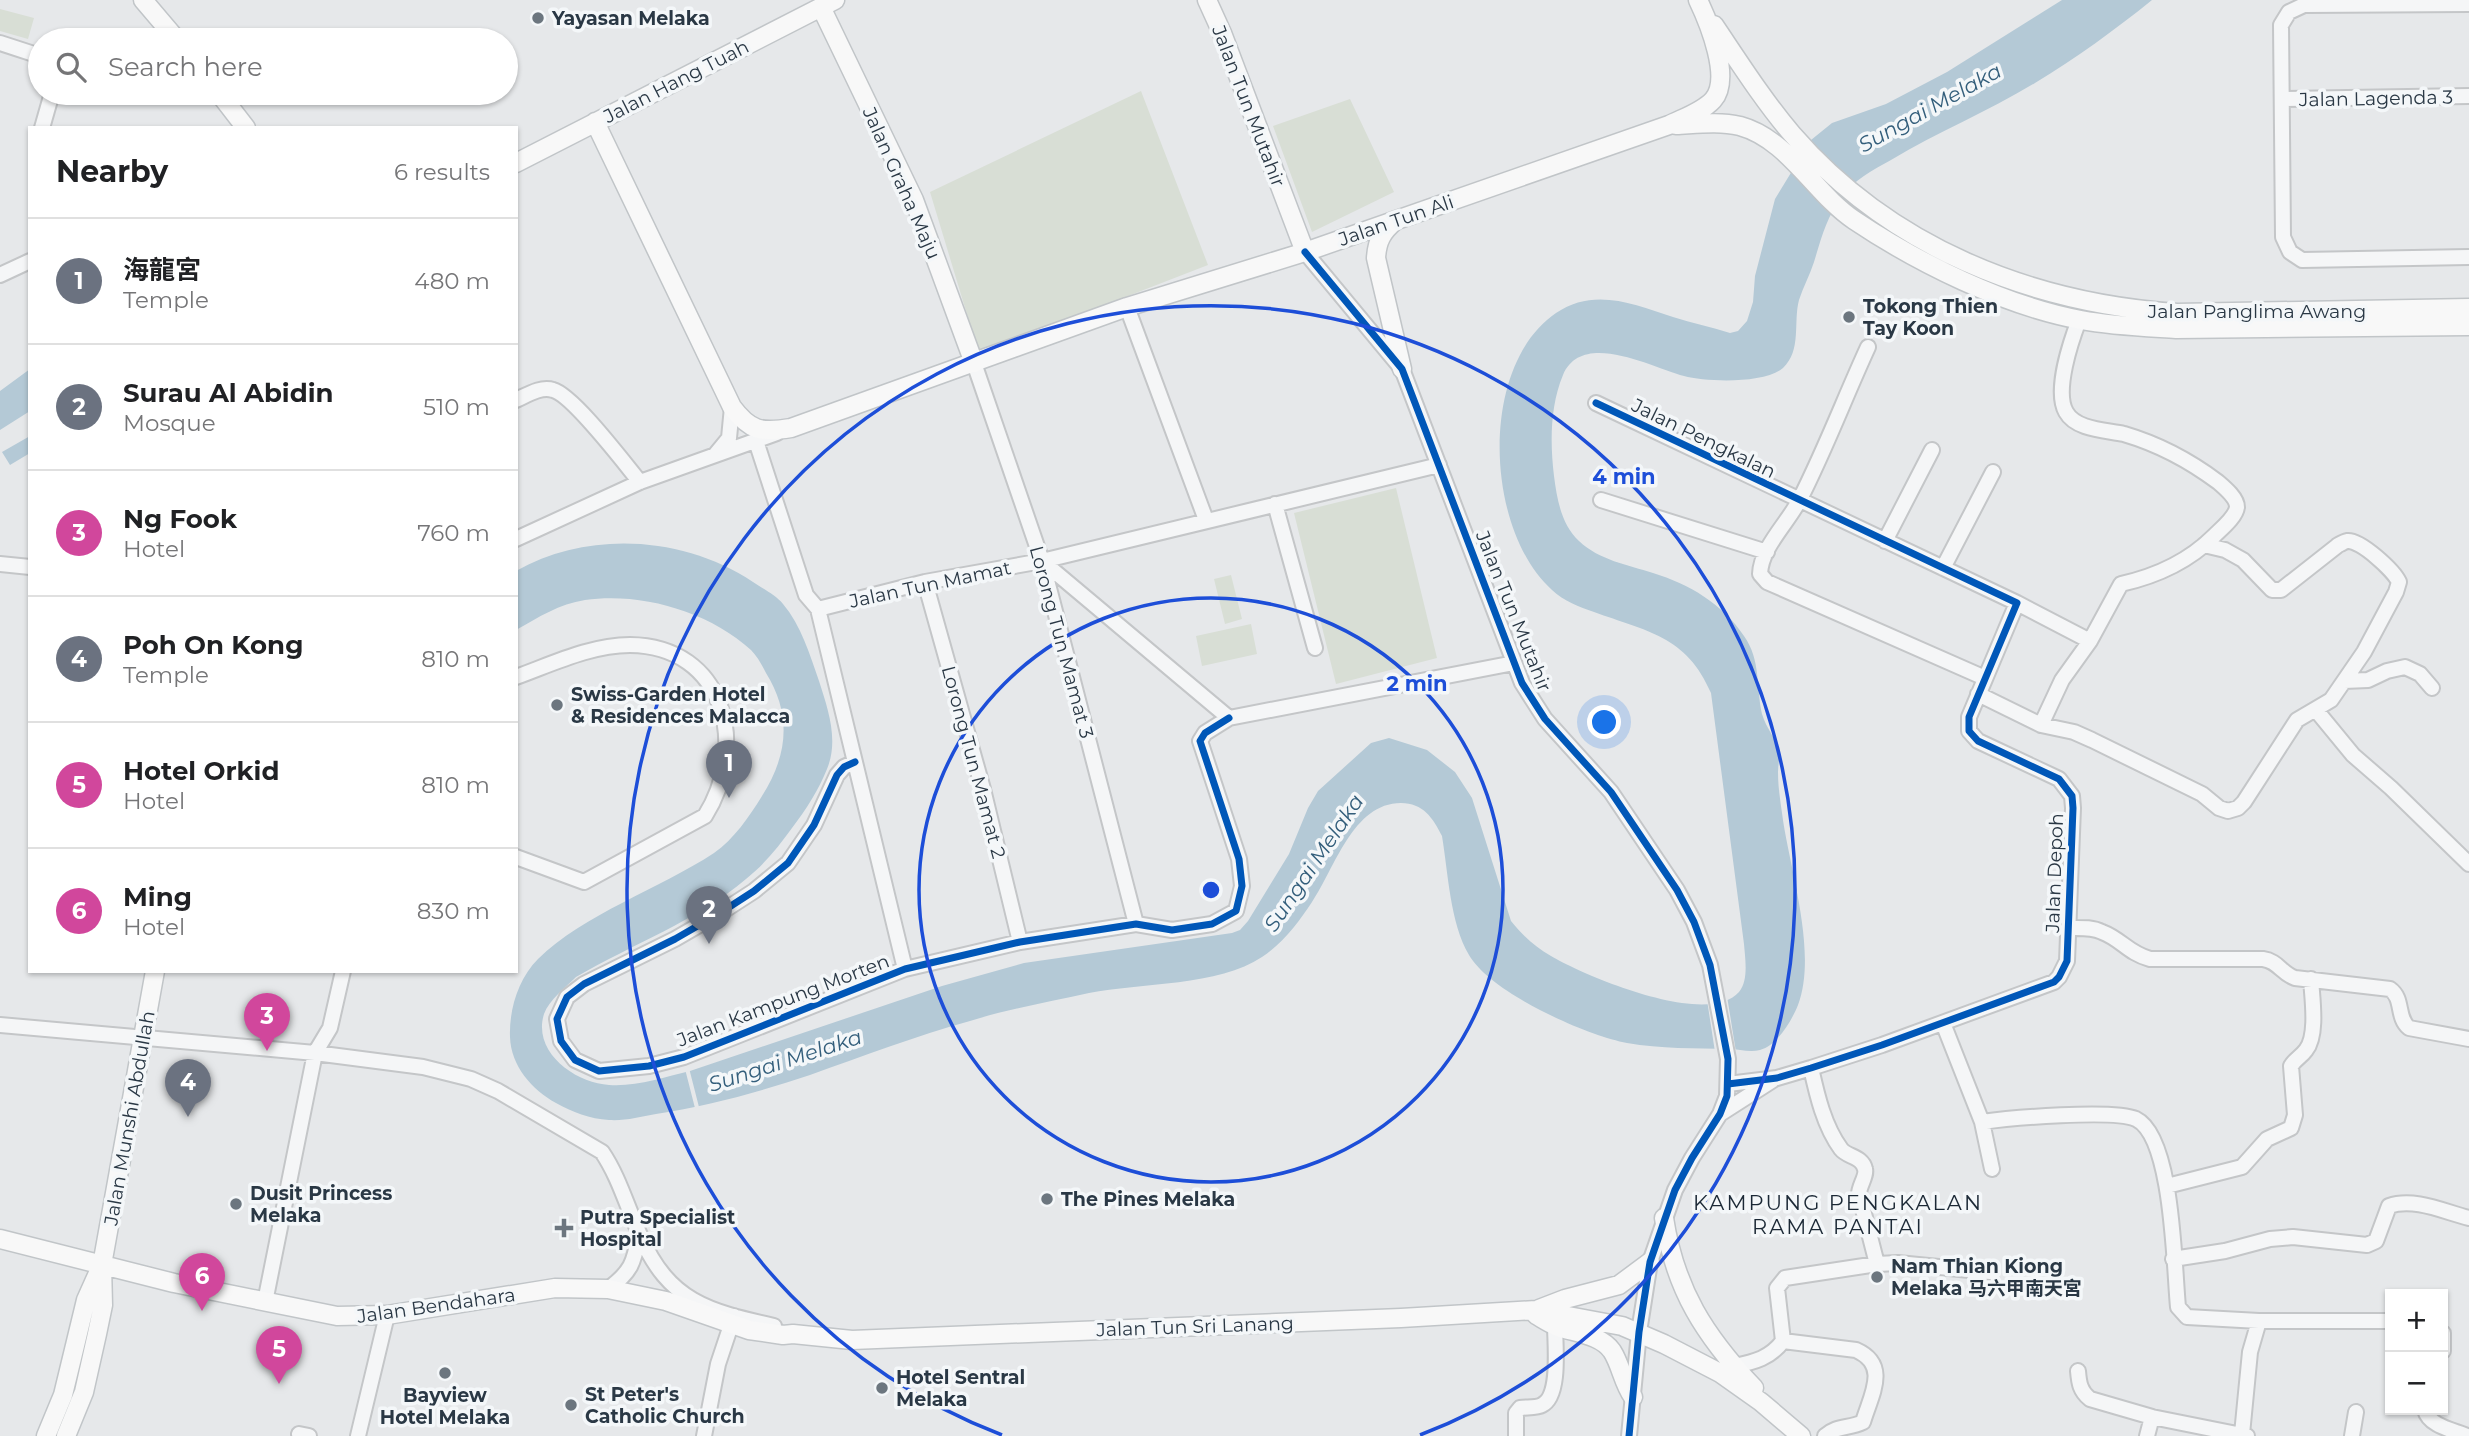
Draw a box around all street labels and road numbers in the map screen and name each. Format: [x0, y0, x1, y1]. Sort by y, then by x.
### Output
street label: Jalan Tun Mutahir [1207, 21, 1290, 190]
street label: Jalan Hang Tuah [599, 35, 753, 128]
street label: Jalan Lagenda 3 [2298, 86, 2453, 111]
street label: Jalan Graha Maju [857, 103, 945, 263]
street label: Jalan Tun Ali [1335, 190, 1457, 251]
street label: Jalan Panglima Awang [2147, 300, 2366, 323]
street label: Jalan Pengkalan [1627, 393, 1779, 483]
street label: Jalan Tun Mutahir [1470, 527, 1556, 695]
street label: Lorong Tun Mamat 3 [1025, 543, 1098, 741]
street label: Jalan Tun Mamat [846, 556, 1013, 613]
street label: Lorong Tun Mamat 2 [937, 663, 1010, 861]
street label: Jalan Depoh [2041, 813, 2068, 934]
street label: Jalan Kampung Morten [673, 949, 893, 1052]
street label: Jalan Munshi Abdullah [99, 1009, 160, 1228]
street label: Jalan Bendahara [354, 1283, 517, 1328]
street label: Jalan Tun Sri Lanang [1095, 1312, 1294, 1341]

